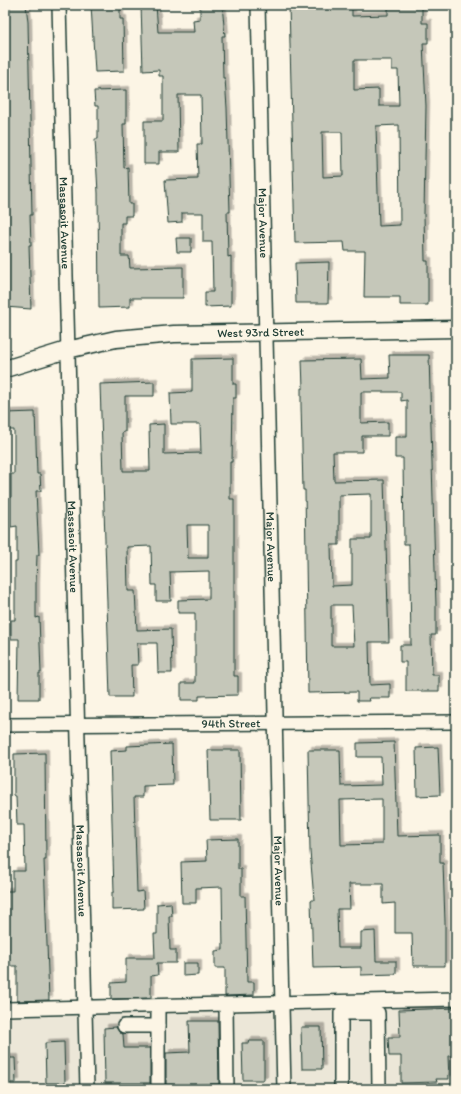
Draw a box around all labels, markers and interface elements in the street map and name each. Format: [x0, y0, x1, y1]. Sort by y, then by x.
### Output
street label: Massasoit Avenue [56, 177, 73, 270]
street label: Major Avenue [255, 188, 271, 258]
street label: West 93rd Street [217, 325, 305, 340]
street label: Massasoit Avenue [65, 501, 81, 593]
street label: Major Avenue [263, 512, 279, 582]
street label: 94th Street [202, 716, 261, 731]
street label: Massasoit Avenue [73, 824, 90, 917]
street label: Major Avenue [271, 835, 287, 906]

